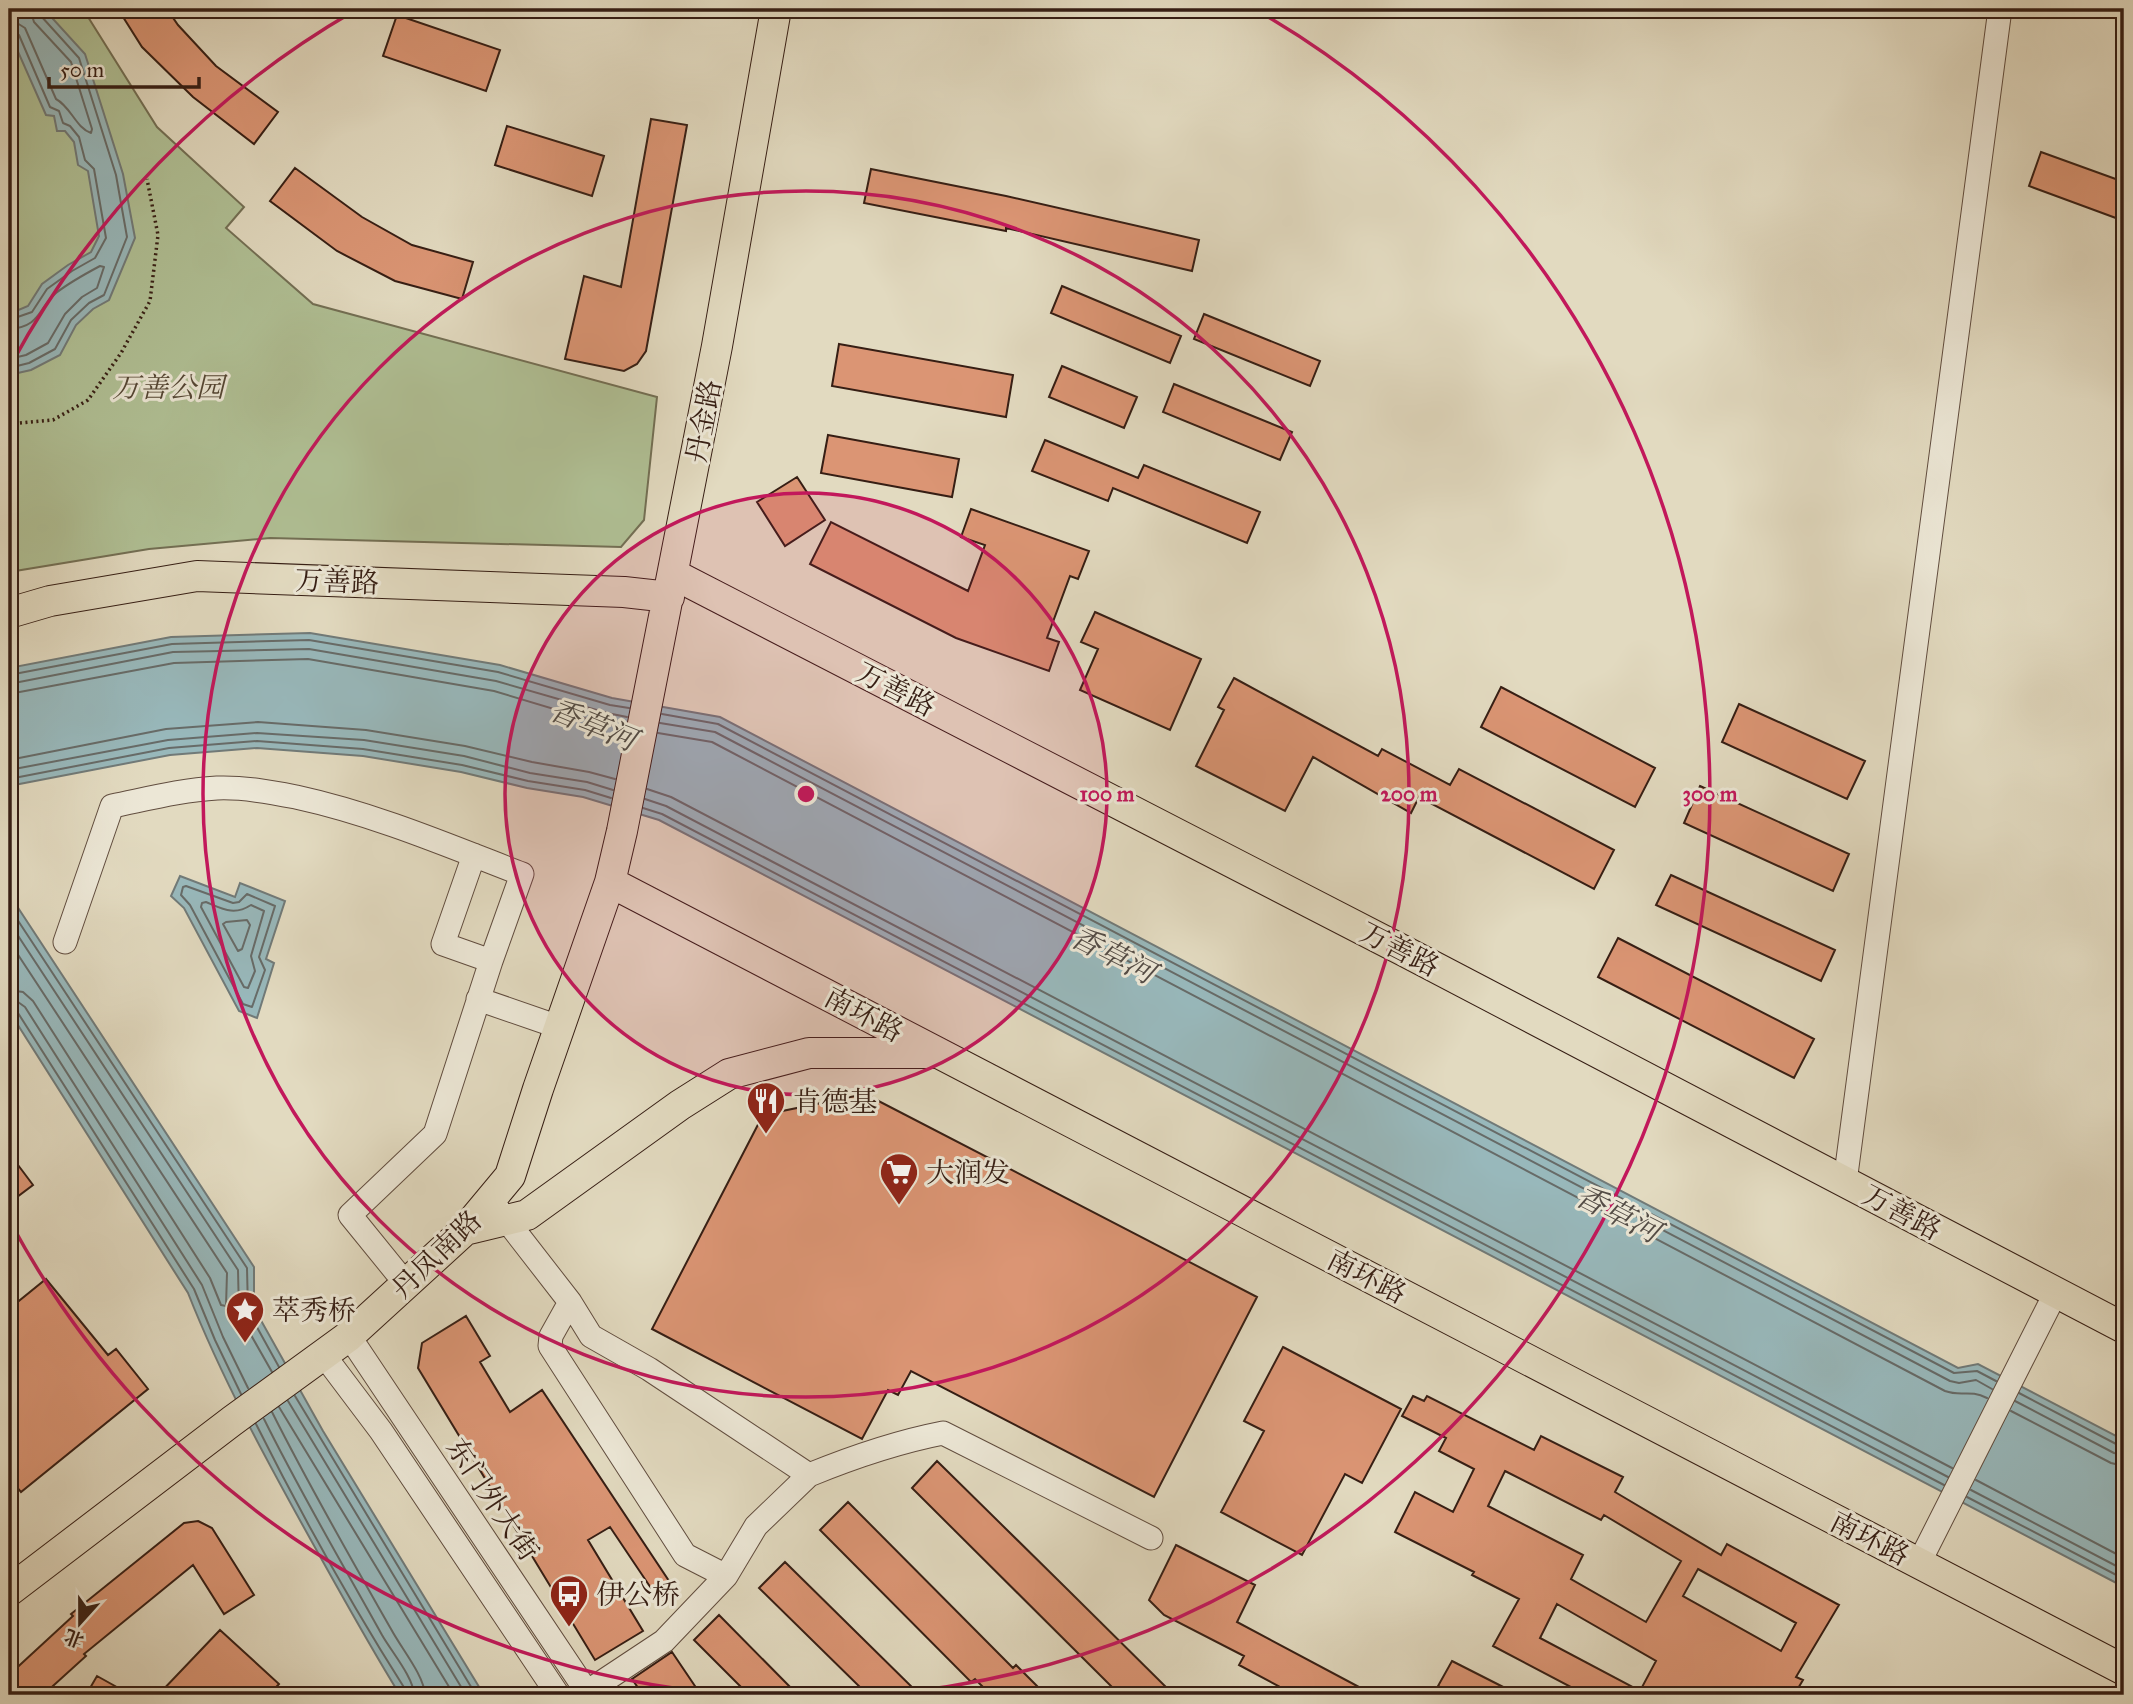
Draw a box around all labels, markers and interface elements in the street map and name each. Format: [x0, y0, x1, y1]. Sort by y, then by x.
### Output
scale bar [49, 46, 200, 90]
text: 50 m [60, 57, 105, 83]
park label: 万善公园 [112, 370, 228, 405]
street label: 丹金路 [678, 377, 729, 466]
street label: 万善路 [294, 563, 380, 600]
street label: 万善路 [850, 655, 941, 724]
water label: 香草河 [545, 691, 646, 760]
text: 100 m [1080, 781, 1135, 807]
text: 200 m [1381, 781, 1438, 807]
text: 300 m [1682, 781, 1738, 807]
centre of rings [794, 782, 818, 806]
street label: 万善路 [1354, 915, 1445, 984]
water label: 香草河 [1065, 919, 1166, 994]
street label: 南环路 [818, 979, 909, 1050]
restaurant icon: 肯德基 [745, 1080, 787, 1135]
place label: 肯德基 [793, 1084, 877, 1119]
supermarket icon: 大润发 [878, 1151, 920, 1206]
place label: 大润发 [926, 1155, 1010, 1190]
street label: 万善路 [1856, 1177, 1947, 1248]
water label: 香草河 [1570, 1178, 1671, 1253]
street label: 丹凤南路 [384, 1203, 489, 1306]
street label: 南环路 [1321, 1242, 1412, 1311]
place icon: 萃秀桥 [224, 1289, 266, 1344]
place label: 萃秀桥 [272, 1293, 356, 1328]
street label: 东门外大街 [439, 1431, 546, 1567]
street label: 南环路 [1824, 1504, 1915, 1573]
bus stop icon: 伊公桥 [548, 1573, 590, 1628]
place label: 伊公桥 [596, 1577, 680, 1612]
north arrow [46, 1588, 116, 1658]
text: 北 [61, 1624, 87, 1653]

